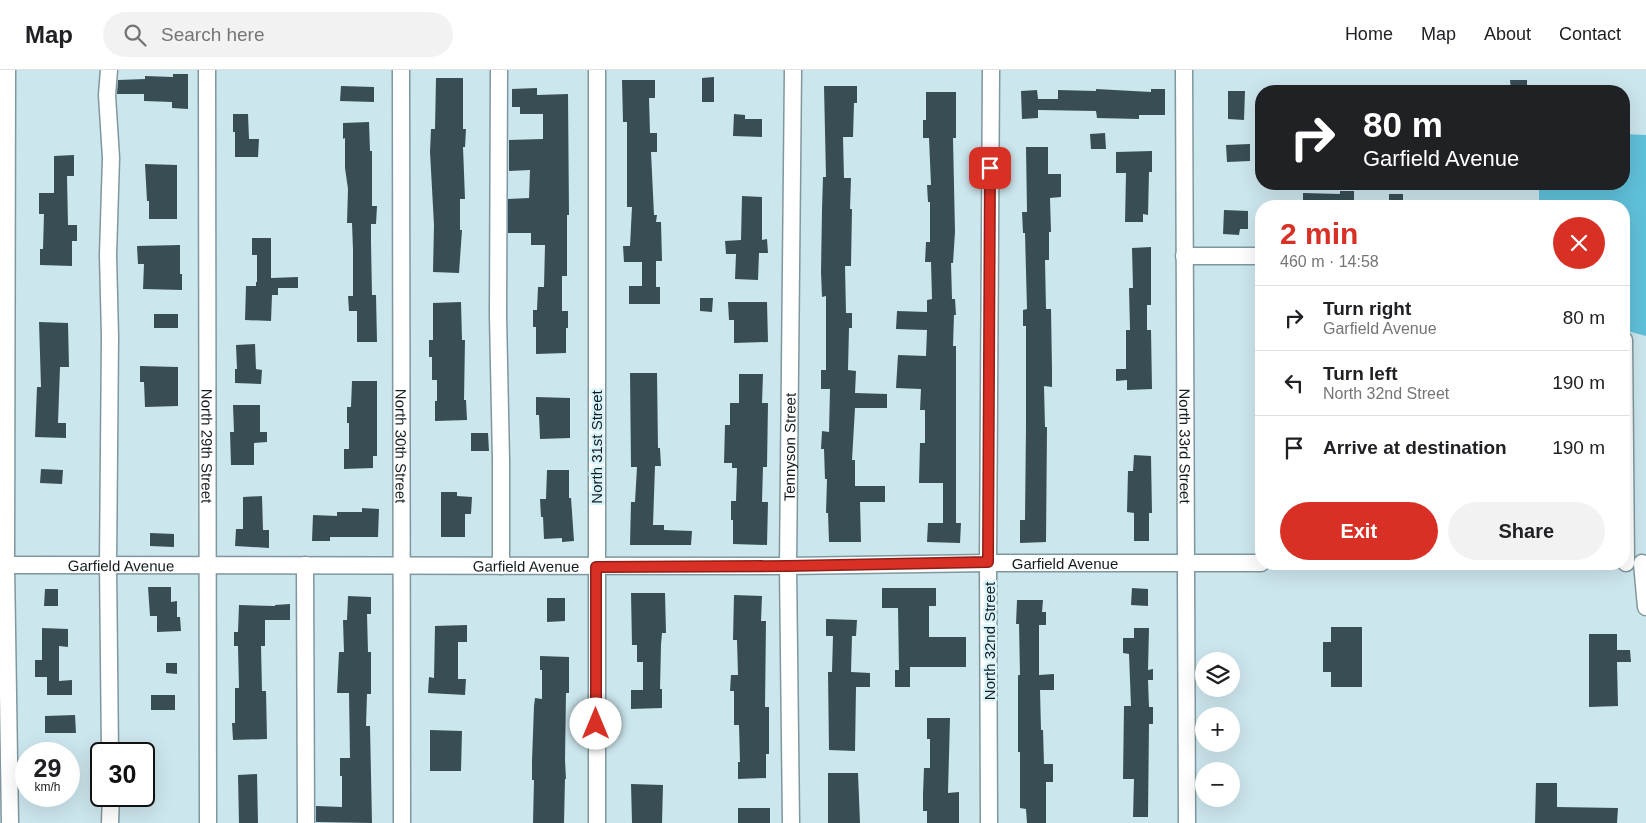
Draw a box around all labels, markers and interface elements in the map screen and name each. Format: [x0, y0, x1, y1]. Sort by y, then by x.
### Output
search box [103, 12, 453, 57]
text: Map [25, 21, 73, 48]
icon: search [121, 21, 149, 49]
text: Search here [161, 24, 265, 45]
text: Home [1345, 24, 1393, 44]
text: Map [1421, 24, 1456, 44]
text: About [1484, 24, 1531, 44]
text: Contact [1559, 24, 1621, 44]
icon: right [1280, 105, 1345, 170]
text: 80 m [1363, 105, 1443, 144]
text: Garfield Avenue [1363, 146, 1519, 171]
pin [969, 147, 1011, 189]
icon: arrive [976, 154, 1004, 182]
text: 2 min [1280, 217, 1358, 250]
button: close [1553, 217, 1605, 269]
text: 460 m · 14:58 [1280, 253, 1379, 270]
text: Turn right [1323, 298, 1411, 319]
icon: right [1280, 304, 1308, 332]
text: 80 m [1563, 307, 1605, 328]
text: Garfield Avenue [1323, 320, 1437, 337]
text: Turn left [1323, 363, 1398, 384]
icon: left [1280, 369, 1308, 397]
text: 190 m [1552, 372, 1605, 393]
text: North 32nd Street [1323, 385, 1449, 402]
street label: North 33rd Street [1177, 388, 1194, 504]
street label: North 29th Street [199, 389, 216, 504]
street label: North 30th Street [393, 389, 410, 504]
street label: North 31st Street [588, 389, 605, 504]
street label: Tennyson Street [780, 392, 798, 501]
icon: arrive [1280, 434, 1308, 462]
text: Arrive at destination [1323, 437, 1507, 458]
text: 190 m [1552, 437, 1605, 458]
button: Exit [1280, 502, 1438, 560]
button: Share [1448, 502, 1605, 560]
street label: Garfield Avenue [1012, 555, 1118, 572]
street label: Garfield Avenue [68, 557, 174, 574]
street label: Garfield Avenue [473, 557, 579, 574]
street label: North 32nd Street [981, 581, 998, 700]
map controls [1195, 652, 1240, 807]
button: layers [1195, 652, 1240, 697]
position arrow [569, 697, 621, 749]
button: + [1195, 707, 1240, 752]
speed limit sign: 30 [90, 742, 155, 807]
text: 29 [34, 754, 61, 782]
button: − [1195, 762, 1240, 807]
text: km/h [34, 780, 61, 794]

